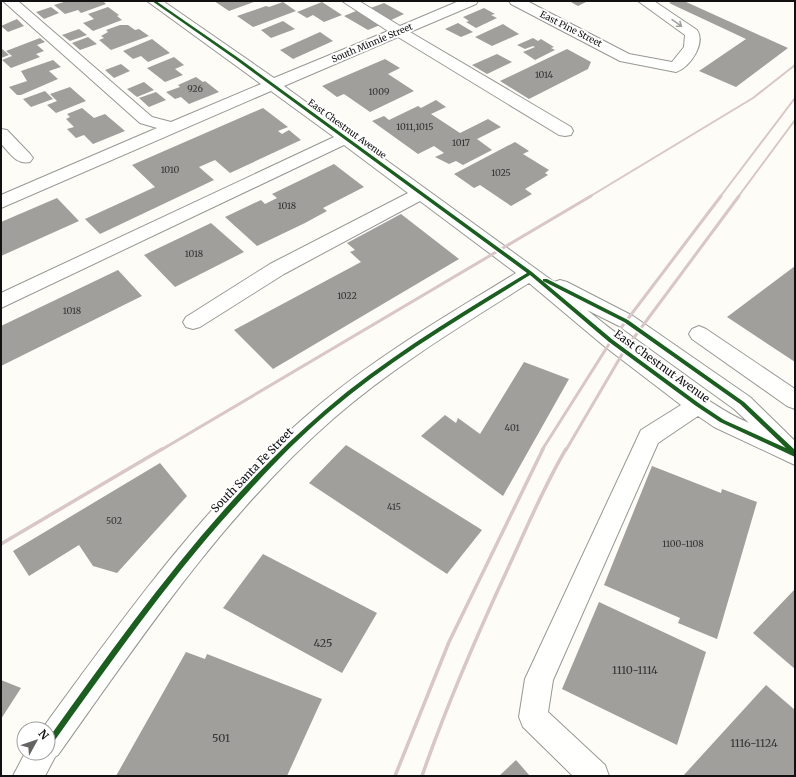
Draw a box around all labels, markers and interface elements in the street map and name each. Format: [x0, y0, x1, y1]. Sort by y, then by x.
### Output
street label: East Pine Street [538, 8, 605, 49]
one-way arrow [671, 19, 682, 27]
street label: South Minnie Street [330, 20, 414, 65]
house number: 1014 [535, 69, 554, 80]
house number: 926 [187, 83, 203, 94]
house number: 1009 [369, 86, 389, 97]
street label: East Chestnut Avenue [306, 97, 389, 161]
house number: 1011,1015 [396, 121, 434, 133]
house number: 1017 [452, 137, 470, 148]
house number: 1010 [161, 164, 179, 175]
house number: 1025 [491, 167, 511, 178]
house number: 1018 [278, 200, 296, 211]
house number: 1018 [185, 248, 203, 259]
house number: 1022 [337, 290, 357, 301]
house number: 1018 [63, 305, 81, 316]
street label: East Chestnut Avenue [611, 327, 713, 406]
house number: 401 [505, 422, 519, 433]
street label: South Santa Fe Street [208, 424, 297, 515]
house number: 415 [387, 501, 401, 512]
house number: 502 [106, 515, 122, 526]
house number: 1100-1108 [662, 538, 704, 549]
house number: 425 [314, 636, 332, 650]
house number: 1110-1114 [612, 663, 658, 677]
north arrow [16, 721, 56, 761]
text: N [36, 727, 52, 743]
house number: 501 [212, 731, 230, 745]
house number: 1116-1124 [730, 736, 778, 750]

